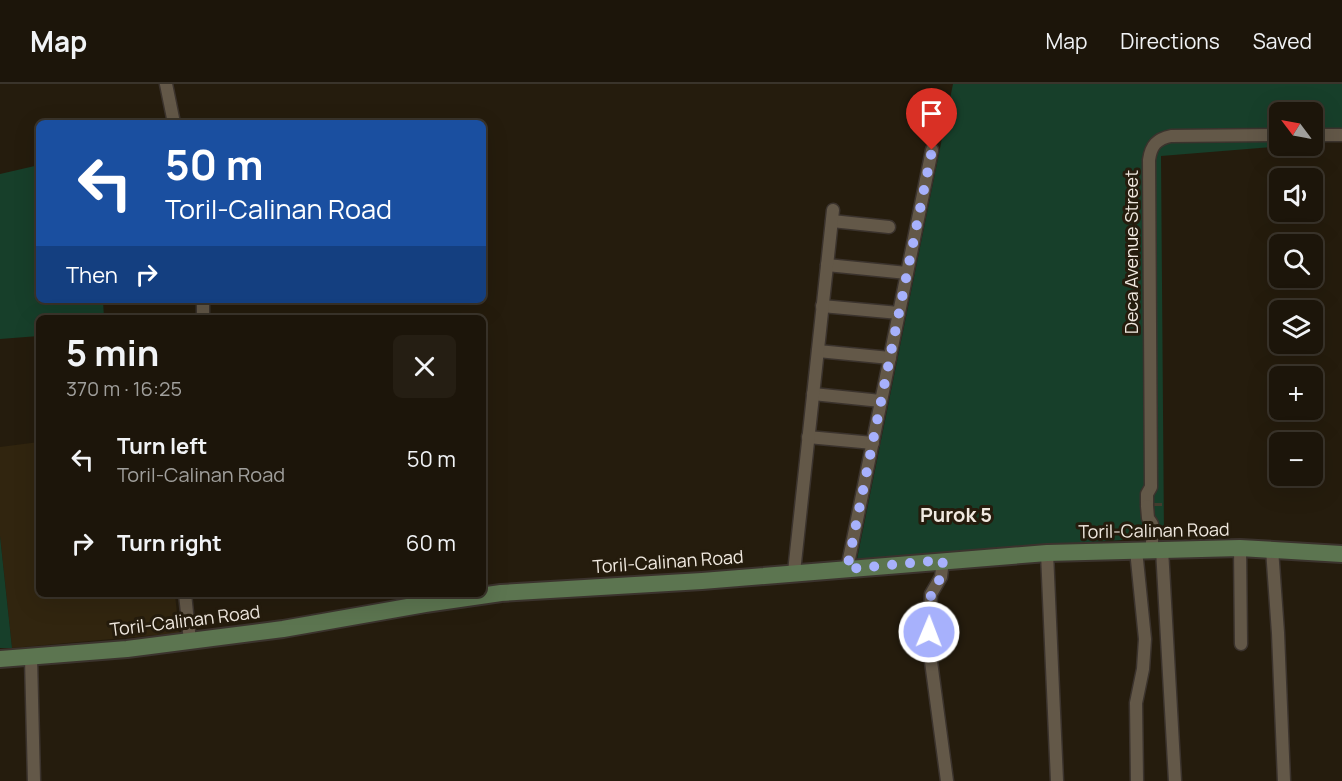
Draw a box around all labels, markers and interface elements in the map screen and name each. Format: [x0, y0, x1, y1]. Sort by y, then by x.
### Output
text: Map [30, 22, 87, 60]
text: Map [1046, 27, 1087, 55]
text: Directions [1120, 27, 1220, 55]
text: Saved [1253, 27, 1312, 55]
pin [906, 88, 957, 150]
icon: arrive [915, 97, 948, 130]
north arrow [1269, 102, 1323, 156]
map controls [1269, 102, 1323, 486]
text: 50 m [165, 135, 263, 193]
icon: left [66, 144, 144, 222]
button: sound [1269, 168, 1323, 222]
street label: Deca Avenue Street [1119, 170, 1143, 334]
text: Toril-Calinan Road [165, 190, 392, 227]
button: search [1269, 234, 1323, 288]
icon: right [130, 258, 163, 291]
text: Then [66, 260, 118, 290]
button: layers [1269, 300, 1323, 354]
text: 5 min [66, 328, 159, 377]
button: close [393, 335, 456, 398]
button: + [1269, 366, 1323, 420]
text: 370 m · 16:25 [66, 375, 182, 402]
text: Turn left [117, 431, 207, 461]
button: − [1269, 432, 1323, 486]
icon: left [66, 443, 99, 476]
text: 50 m [407, 444, 456, 474]
text: Toril-Calinan Road [117, 461, 285, 488]
district label: Purok 5 [920, 501, 992, 528]
street label: Toril-Calinan Road [1078, 517, 1230, 543]
icon: right [66, 527, 99, 560]
text: Turn right [117, 528, 222, 558]
text: 60 m [406, 528, 456, 558]
street label: Toril-Calinan Road [592, 544, 744, 578]
street label: Toril-Calinan Road [108, 599, 261, 641]
position arrow [897, 600, 961, 664]

